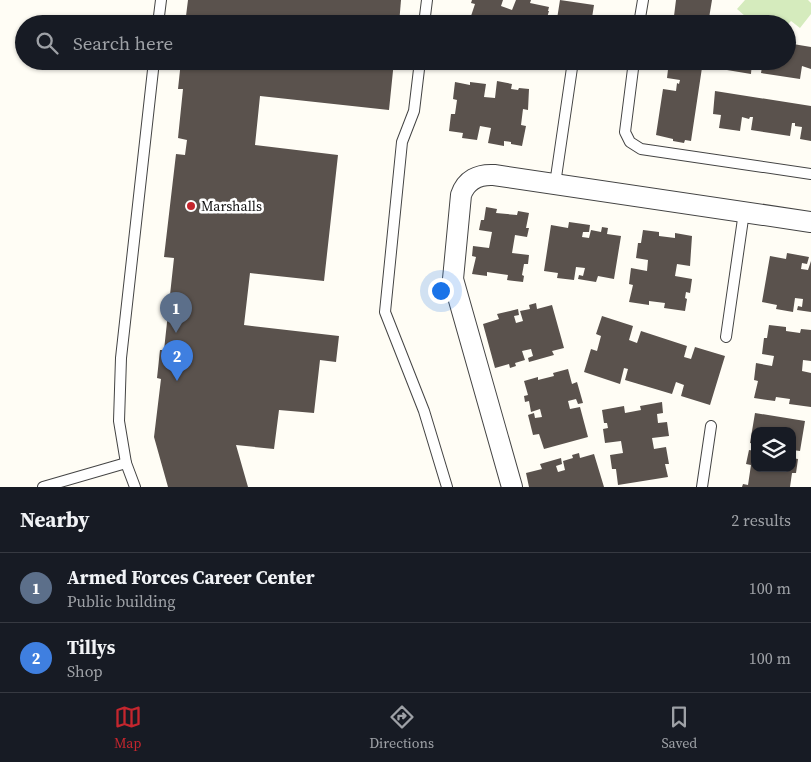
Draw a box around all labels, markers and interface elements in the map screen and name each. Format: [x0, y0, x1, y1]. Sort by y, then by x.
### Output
search box [15, 15, 796, 70]
icon: search [33, 29, 61, 57]
text: Search here [73, 30, 173, 56]
place label: Marshalls [201, 196, 262, 216]
marker: Marshalls [185, 200, 197, 212]
your location [428, 278, 454, 304]
pin: 1 [160, 292, 192, 333]
pin: 2 [161, 340, 193, 381]
map controls [751, 427, 796, 472]
button: layers [751, 427, 796, 472]
text: Nearby [20, 505, 90, 534]
text: 2 results [731, 509, 791, 531]
text: Armed Forces Career Center [67, 564, 314, 590]
text: 1 [32, 577, 40, 599]
text: 100 m [749, 577, 791, 599]
text: Public building [67, 590, 176, 612]
text: Tillys [67, 634, 115, 660]
text: 2 [32, 647, 40, 669]
text: 100 m [749, 647, 791, 669]
text: Shop [67, 660, 103, 682]
tab: Map [114, 703, 142, 753]
tab: Directions [369, 703, 434, 753]
tab: Saved [661, 703, 697, 753]

